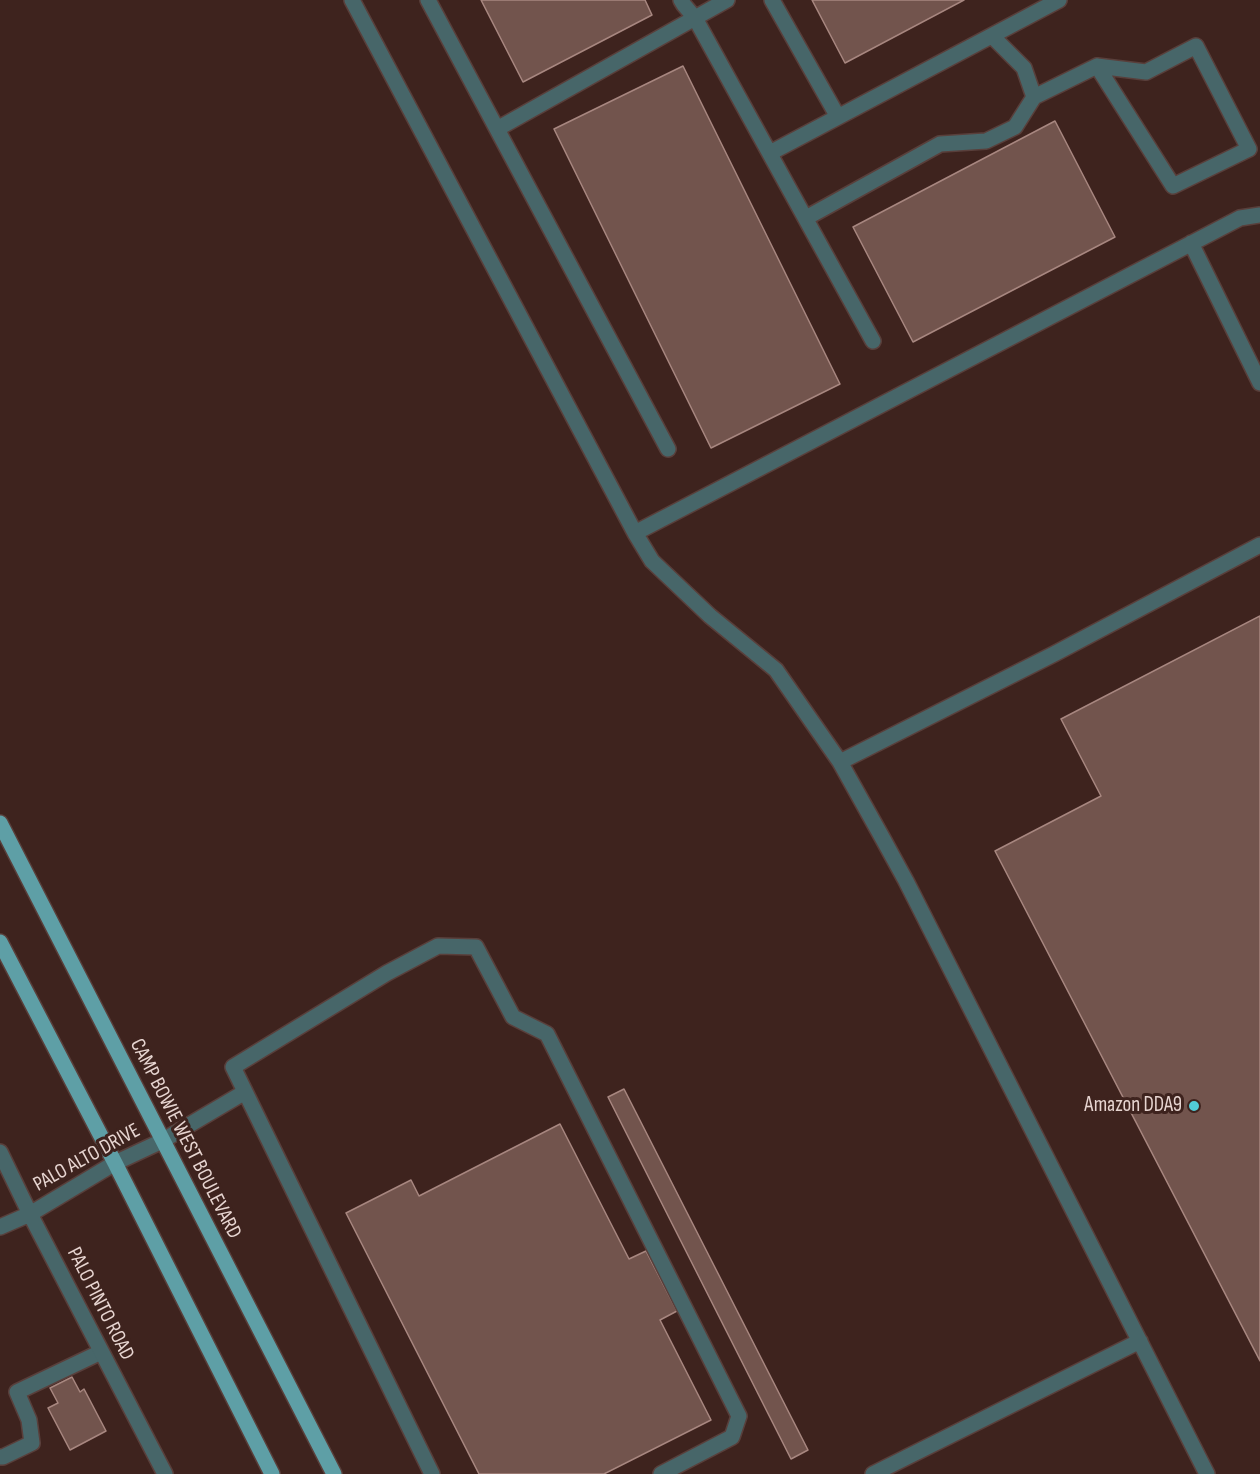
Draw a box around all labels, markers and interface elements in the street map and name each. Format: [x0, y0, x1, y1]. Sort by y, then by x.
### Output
street label: CAMP BOWIE WEST BOULEVARD [124, 1035, 246, 1243]
place label: Amazon DDA9 [1084, 1093, 1182, 1119]
marker: Amazon DDA9 [1187, 1099, 1201, 1113]
street label: PALO ALTO DRIVE [29, 1118, 145, 1198]
street label: PALO PINTO ROAD [61, 1243, 139, 1365]

